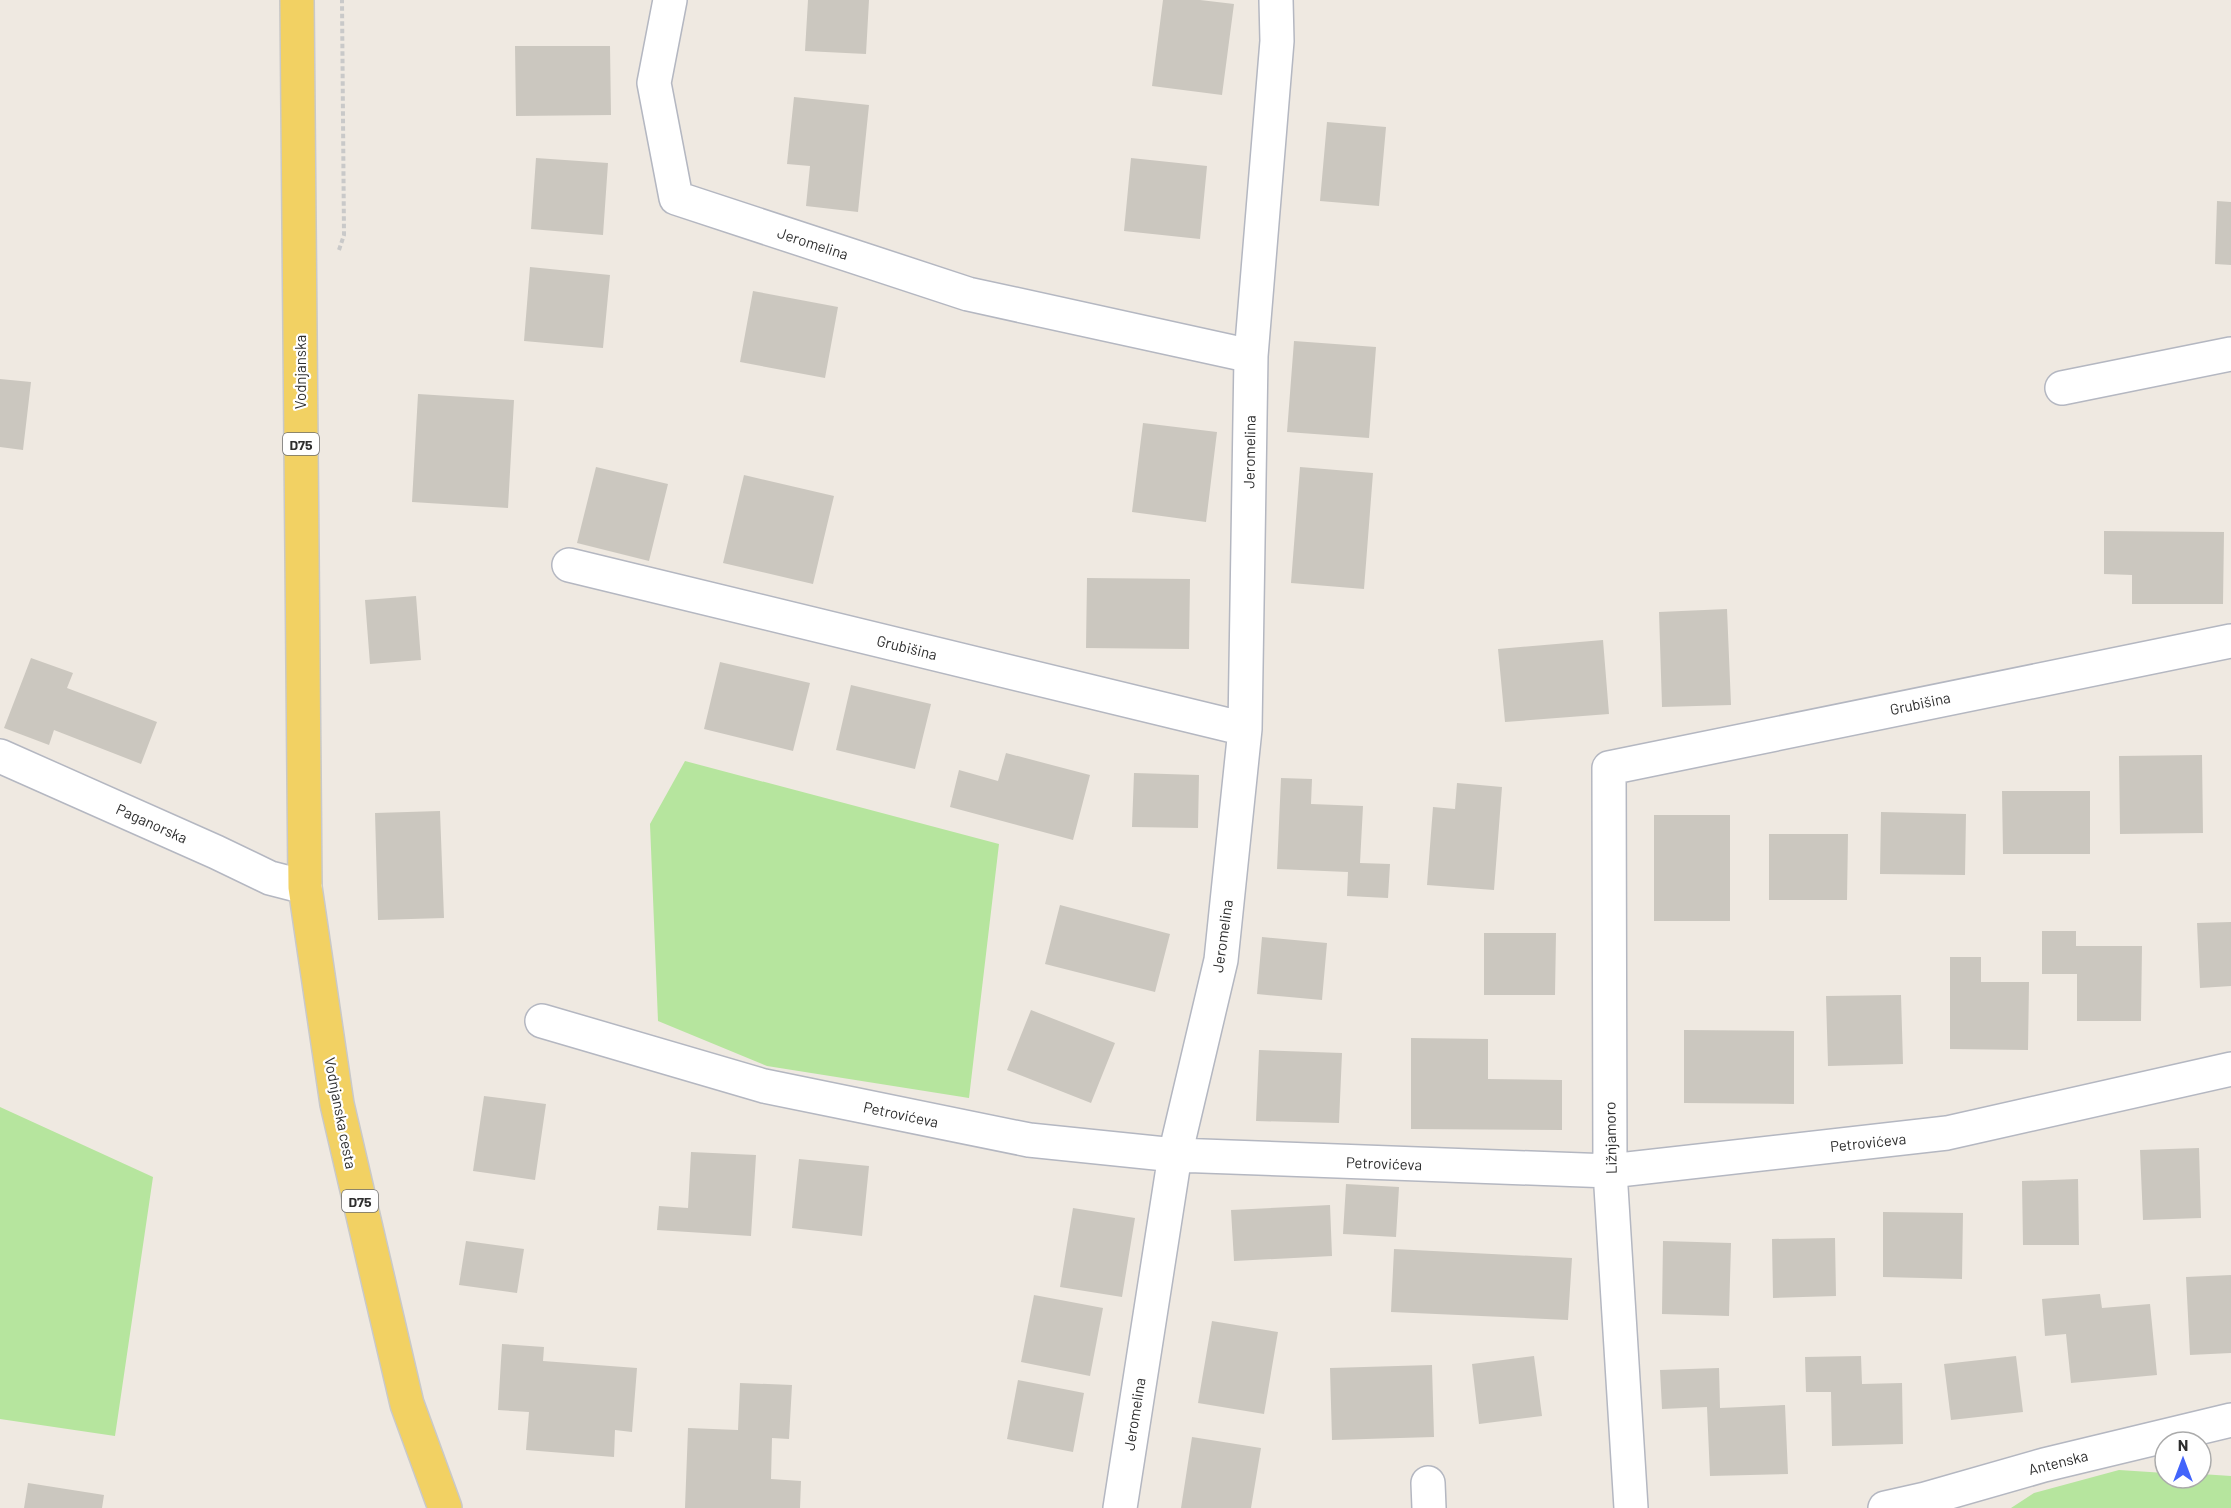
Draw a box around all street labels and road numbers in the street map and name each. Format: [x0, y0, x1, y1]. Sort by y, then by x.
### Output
street label: Jeromelina [775, 223, 851, 263]
street label: Vodnjanska [291, 335, 309, 409]
street label: Jeromelina [1239, 415, 1259, 489]
road number: D75 [283, 433, 319, 455]
street label: Grubišina [875, 631, 939, 663]
street label: Grubišina [1888, 688, 1952, 718]
street label: Paganorska [114, 799, 190, 847]
street label: Jeromelina [1208, 898, 1236, 974]
street label: Vodnjanska cesta [321, 1056, 361, 1170]
street label: Petrovićeva [862, 1097, 940, 1131]
street label: Ližnjamoro [1600, 1102, 1620, 1174]
street label: Petrovićeva [1829, 1129, 1907, 1155]
street label: Petrovićeva [1346, 1153, 1422, 1173]
road number: D75 [342, 1190, 378, 1212]
street label: Jeromelina [1119, 1376, 1149, 1452]
street label: Antenska [2026, 1446, 2090, 1478]

